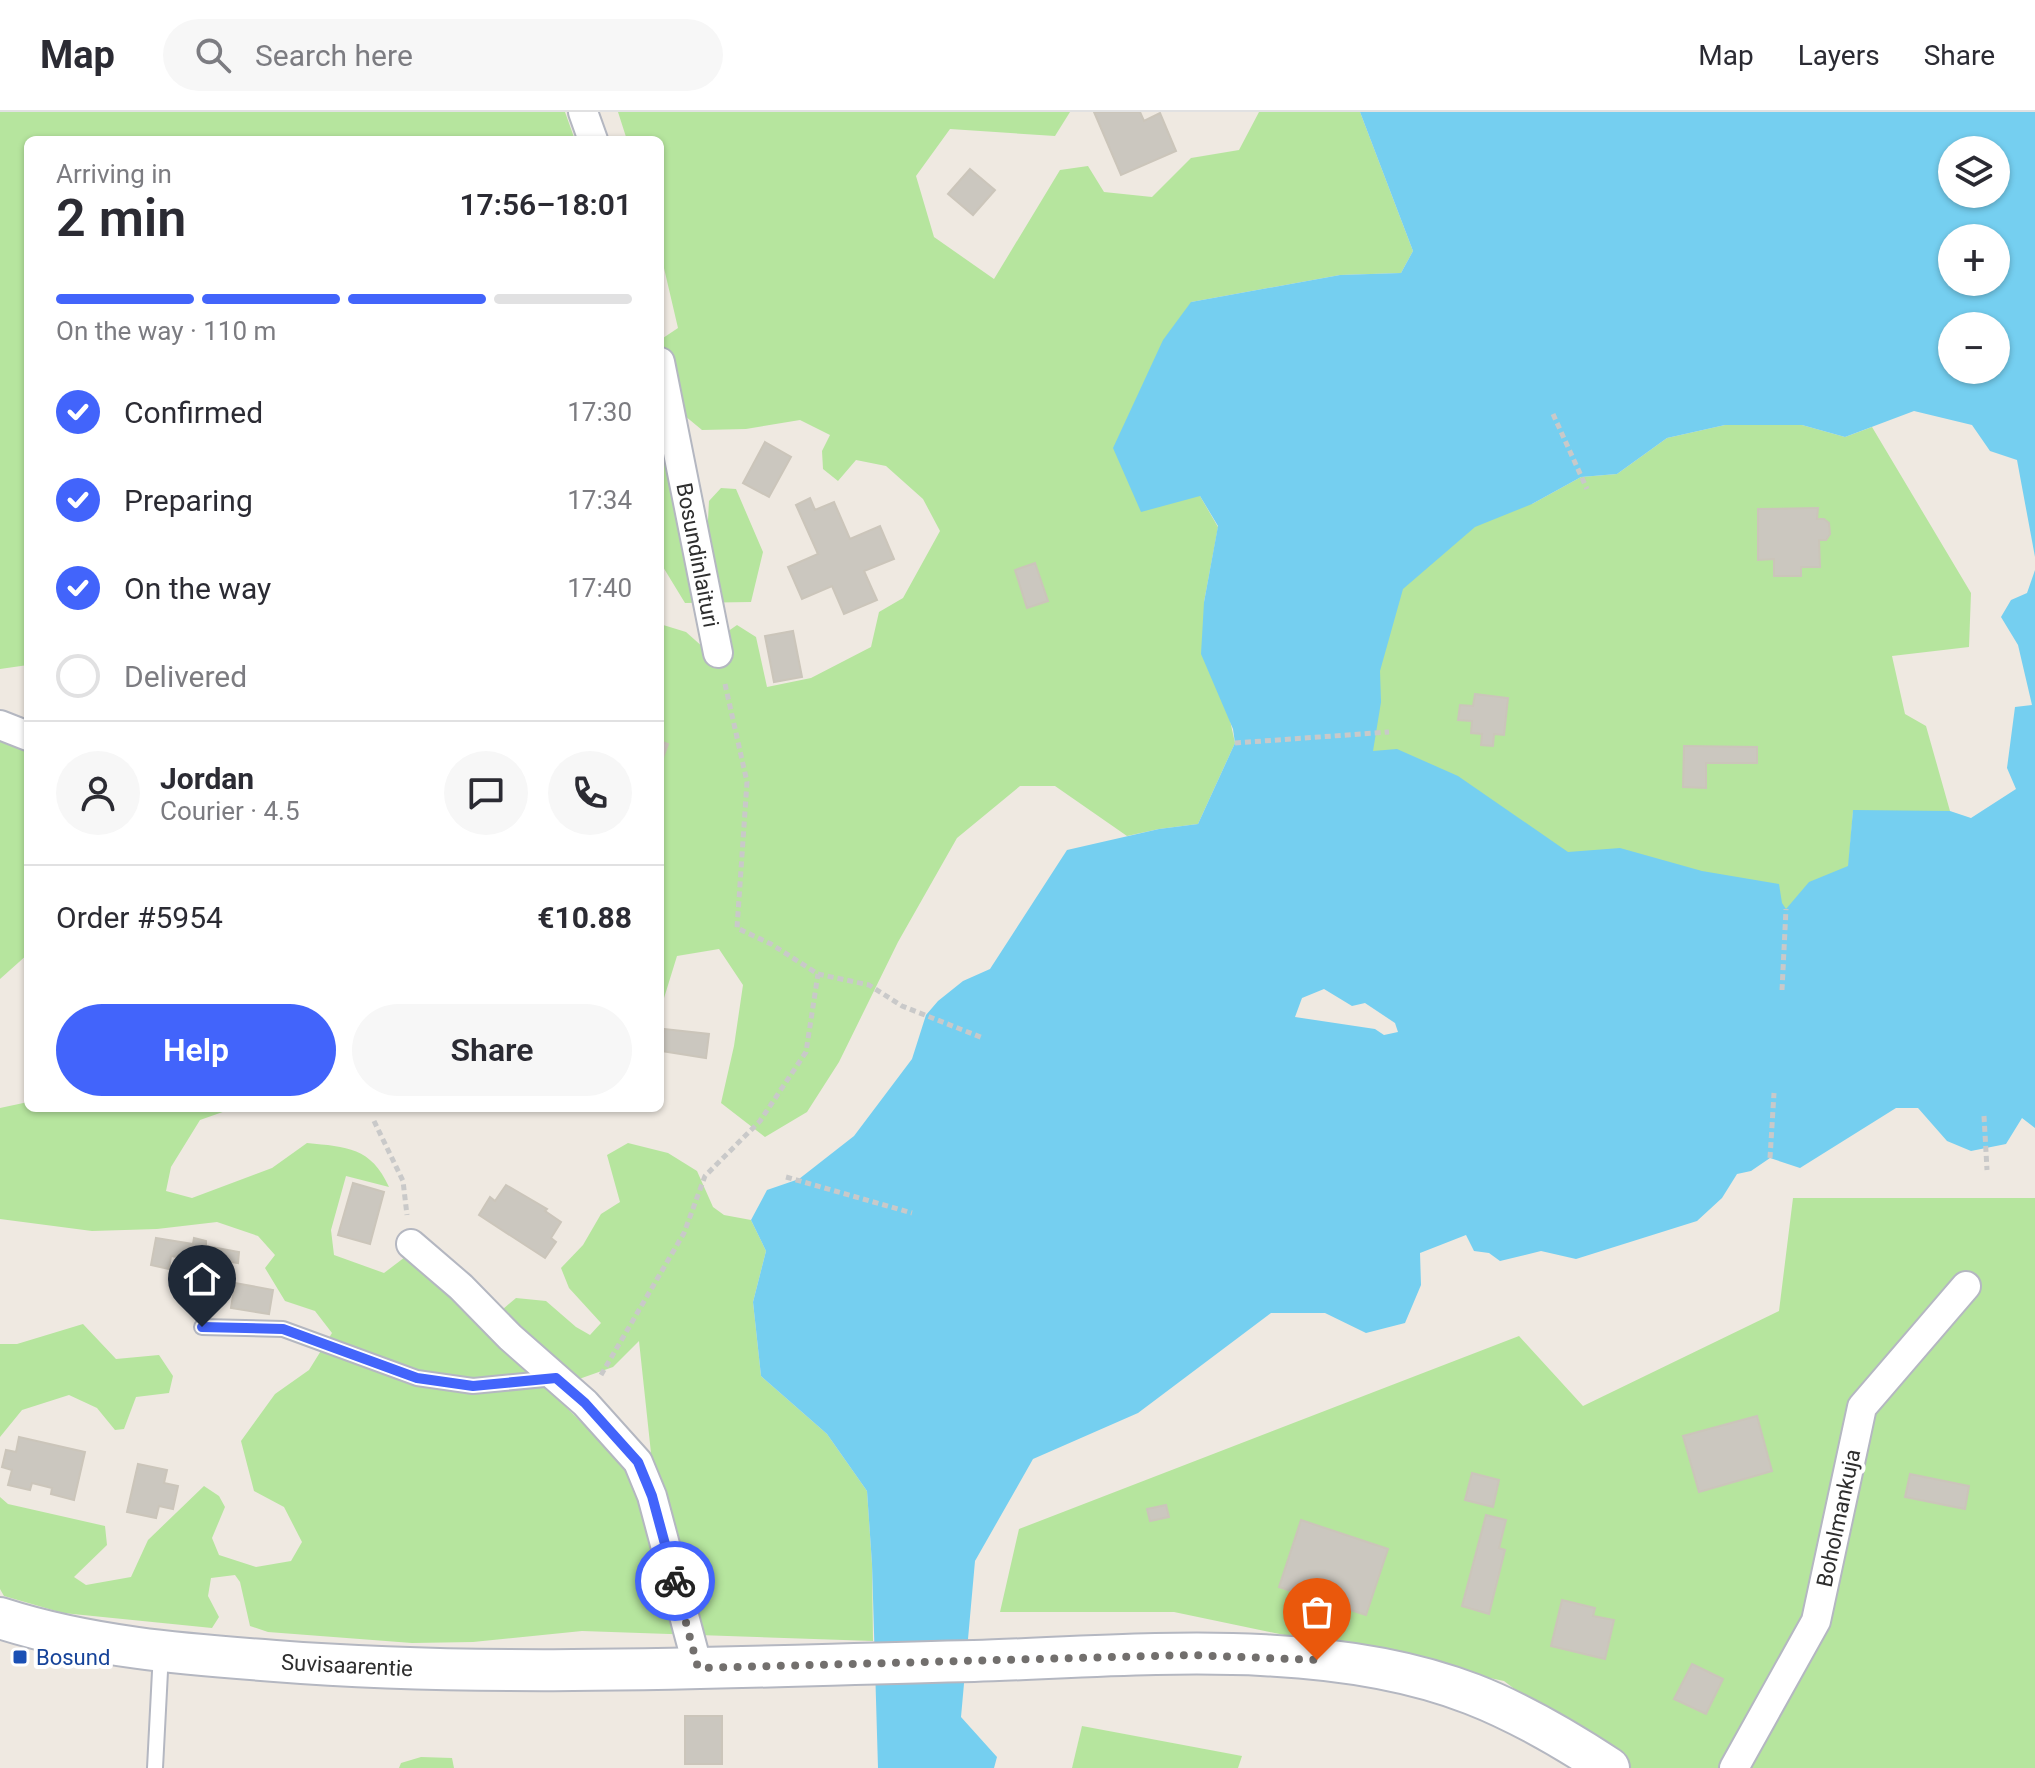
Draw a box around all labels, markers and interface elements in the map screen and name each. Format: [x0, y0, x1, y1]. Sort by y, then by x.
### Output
search box [163, 19, 723, 91]
text: Map [40, 33, 115, 77]
icon: search [191, 33, 235, 77]
text: Search here [255, 38, 413, 73]
text: Map [1698, 39, 1754, 72]
text: Layers [1798, 39, 1880, 72]
text: Share [1924, 39, 1995, 72]
map controls [1938, 136, 2010, 384]
button: layers [1938, 136, 2010, 208]
text: Arriving in [56, 159, 172, 189]
text: 17:56–18:01 [459, 187, 632, 222]
text: 2 min [56, 188, 186, 249]
button: + [1938, 224, 2010, 296]
button: − [1938, 312, 2010, 384]
text: On the way · 110 m [56, 316, 276, 346]
icon: check [56, 390, 100, 434]
text: Confirmed [124, 395, 263, 430]
text: 17:30 [567, 397, 632, 427]
icon: check [56, 478, 100, 522]
street label: Bosundinlaituri [671, 481, 724, 629]
text: Preparing [124, 483, 253, 518]
text: 17:34 [567, 485, 632, 515]
icon: check [56, 566, 100, 610]
text: On the way [124, 571, 271, 606]
text: 17:40 [567, 573, 632, 603]
text: Delivered [124, 659, 247, 694]
button: person [56, 751, 140, 835]
button: chat [444, 751, 528, 835]
button: phone [548, 751, 632, 835]
text: Jordan [160, 761, 254, 796]
text: Courier · 4.5 [160, 796, 300, 826]
text: Order #5954 [56, 900, 223, 935]
text: €10.88 [537, 900, 632, 935]
button: Help [56, 1004, 336, 1096]
button: Share [352, 1004, 632, 1096]
pin [168, 1245, 236, 1327]
icon: home [180, 1257, 224, 1301]
street label: Boholmankuja [1812, 1447, 1865, 1589]
courier [635, 1541, 715, 1621]
icon: bike [653, 1559, 697, 1603]
pin [1283, 1578, 1351, 1660]
icon: bag [1295, 1590, 1339, 1634]
place label: Bosund [36, 1645, 110, 1670]
marker: Bosund [11, 1648, 29, 1666]
street label: Suvisaarentie [281, 1650, 413, 1681]

